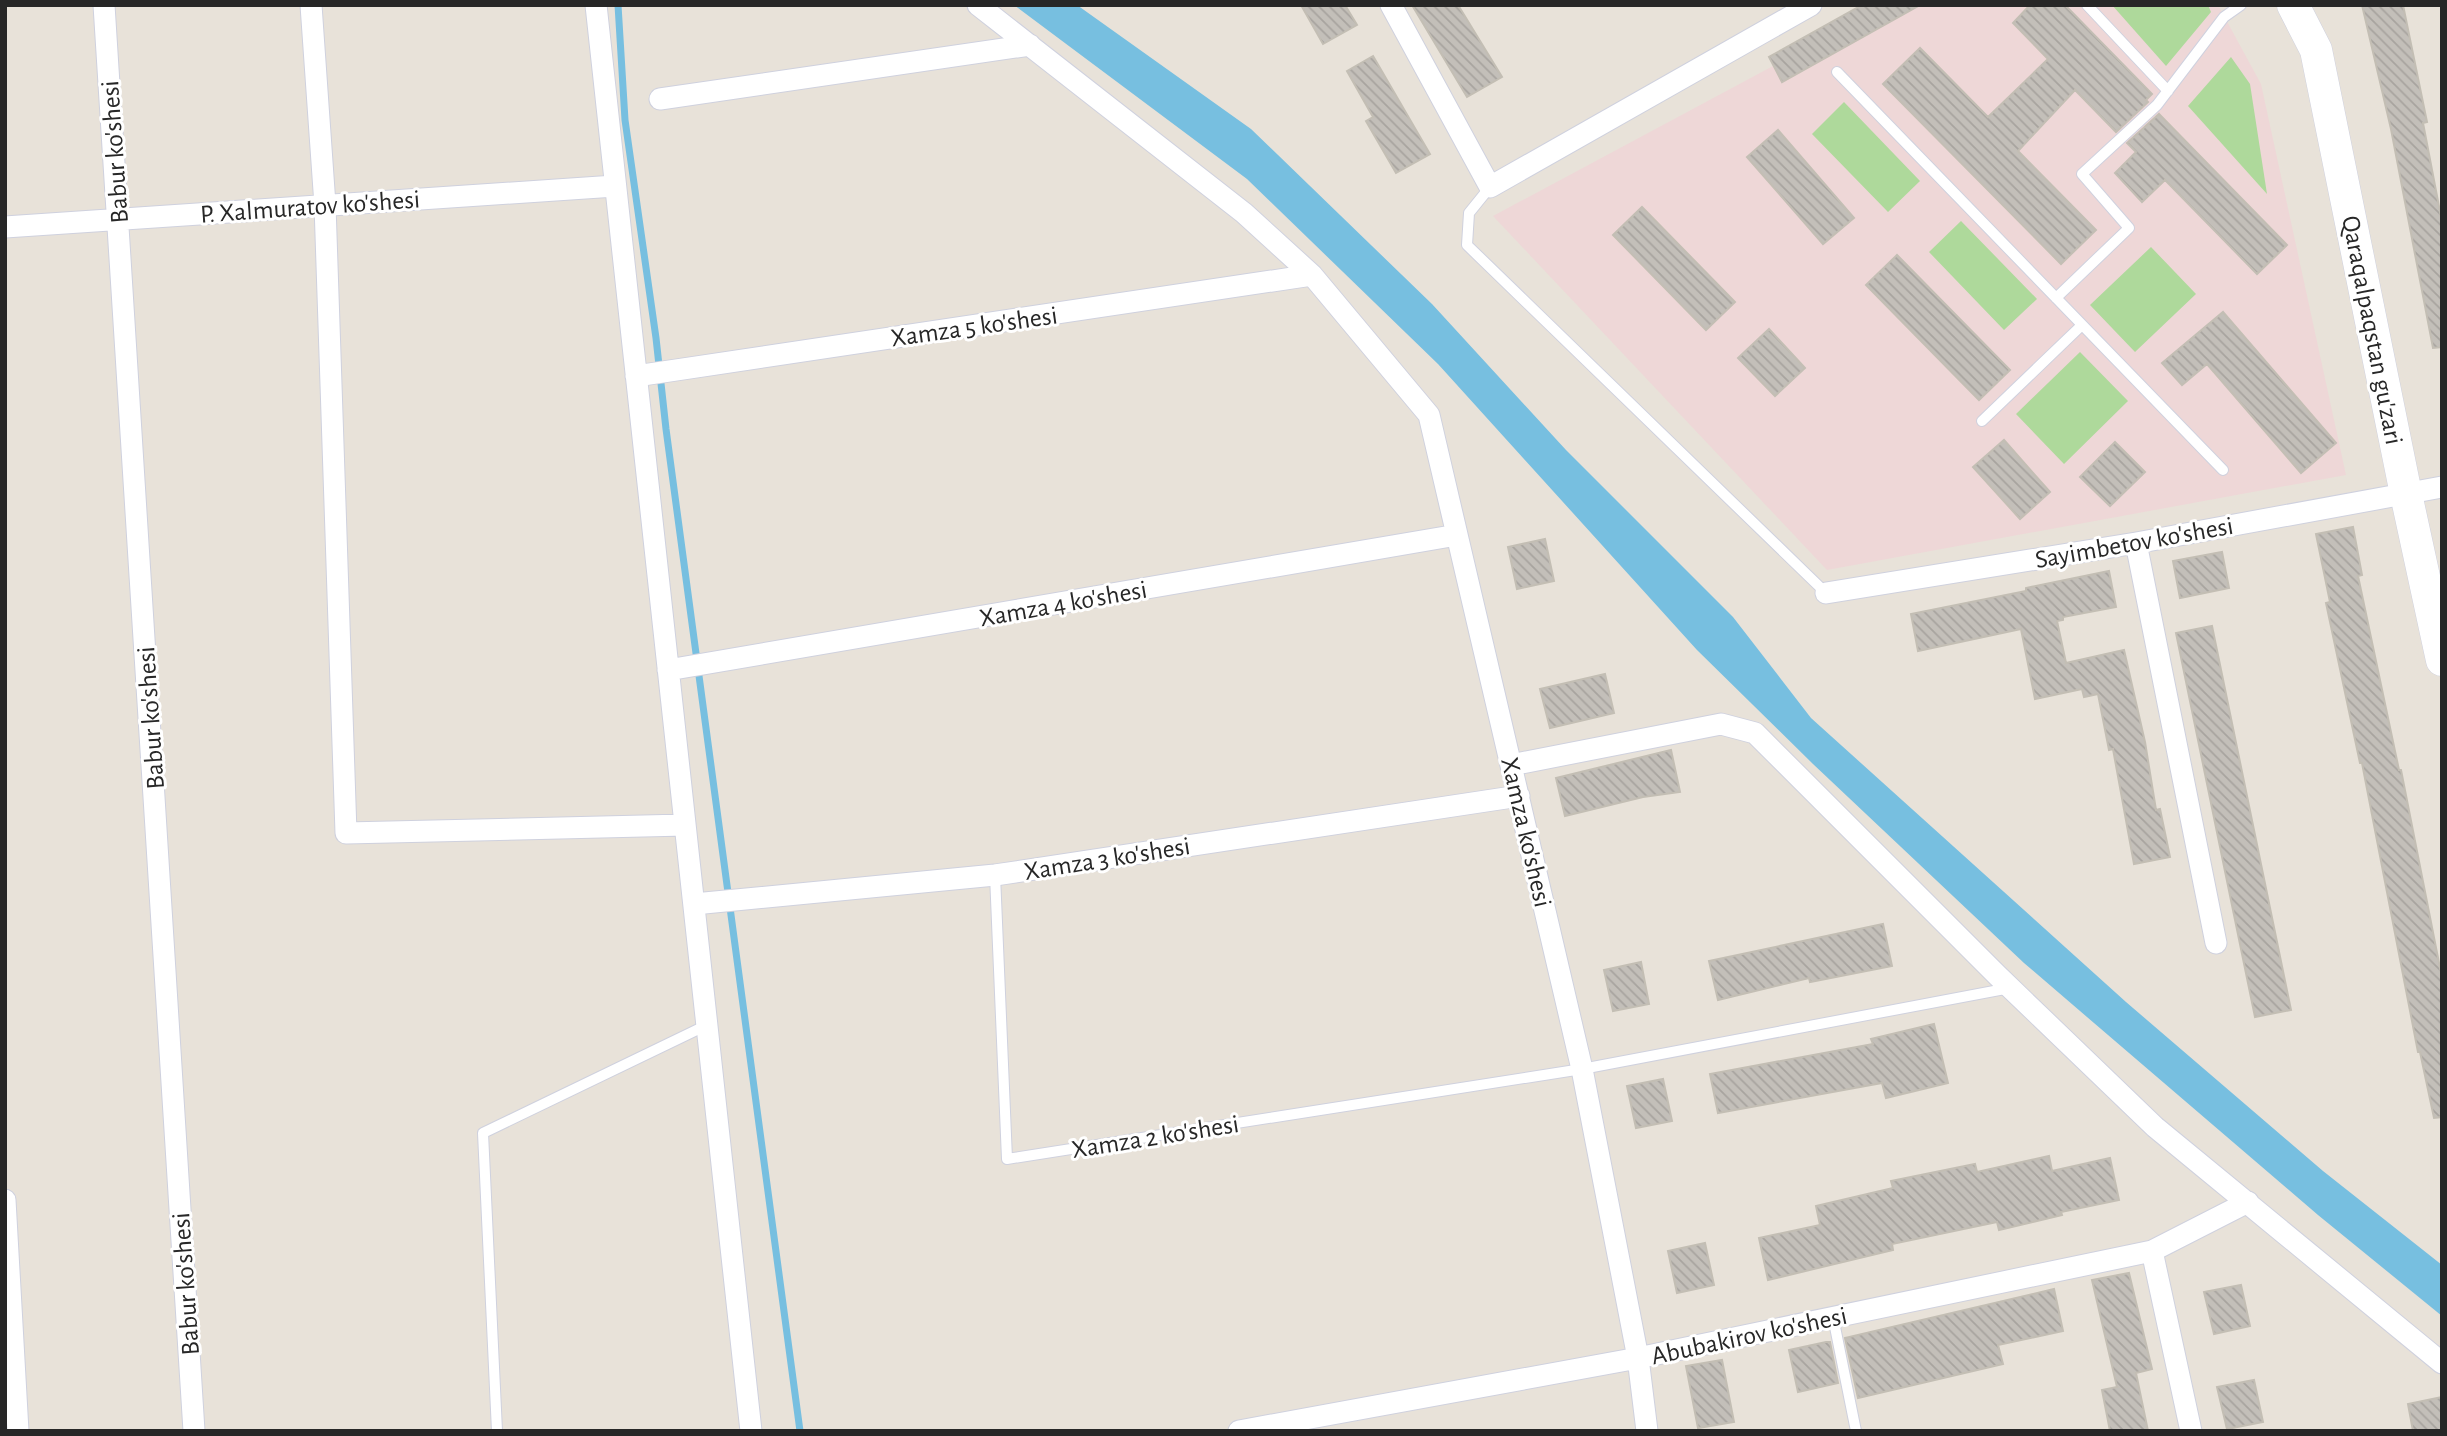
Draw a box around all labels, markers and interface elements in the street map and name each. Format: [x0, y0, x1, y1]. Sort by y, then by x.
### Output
street label: Babur ko'shesi [97, 80, 133, 224]
street label: P. Xalmuratov ko'shesi [199, 186, 421, 228]
street label: Qaraqalpaqstan gu'zari [2337, 213, 2407, 447]
street label: Xamza 5 ko'shesi [889, 302, 1059, 352]
street label: Sayimbetov ko'shesi [2033, 513, 2235, 573]
street label: Xamza 4 ko'shesi [977, 576, 1149, 632]
street label: Babur ko'shesi [133, 646, 169, 790]
street label: Xamza ko'shesi [1496, 755, 1556, 910]
street label: Xamza 3 ko'shesi [1022, 833, 1192, 885]
street label: Xamza 2 ko'shesi [1070, 1111, 1241, 1163]
street label: Babur ko'shesi [168, 1212, 204, 1356]
street label: Abubakirov ko'shesi [1649, 1303, 1849, 1369]

